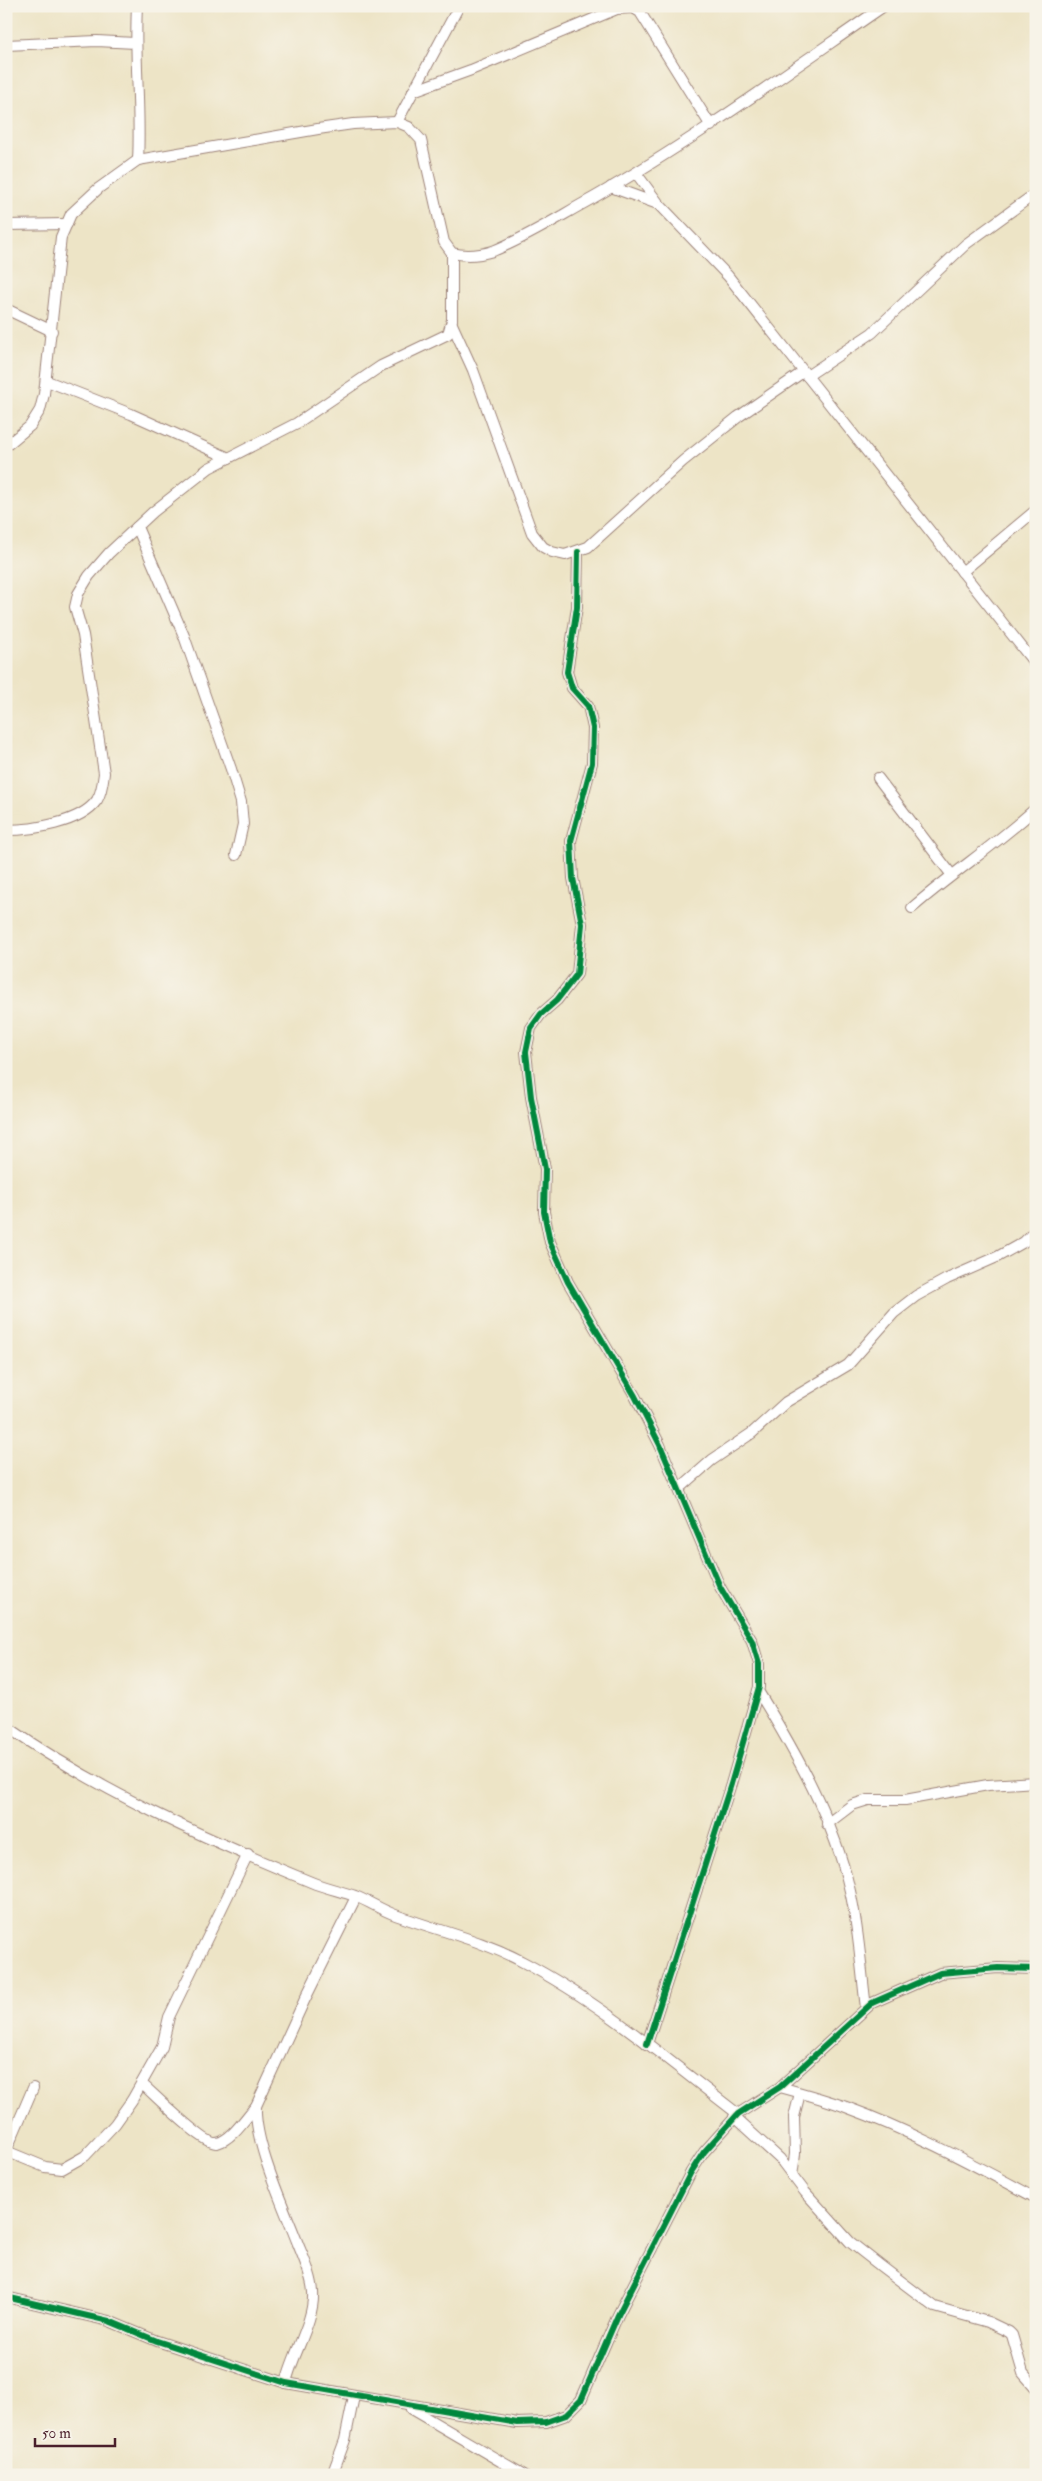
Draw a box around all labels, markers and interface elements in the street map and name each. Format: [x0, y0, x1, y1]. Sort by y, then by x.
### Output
scale bar [35, 2416, 115, 2448]
text: 50 m [42, 2424, 71, 2443]

